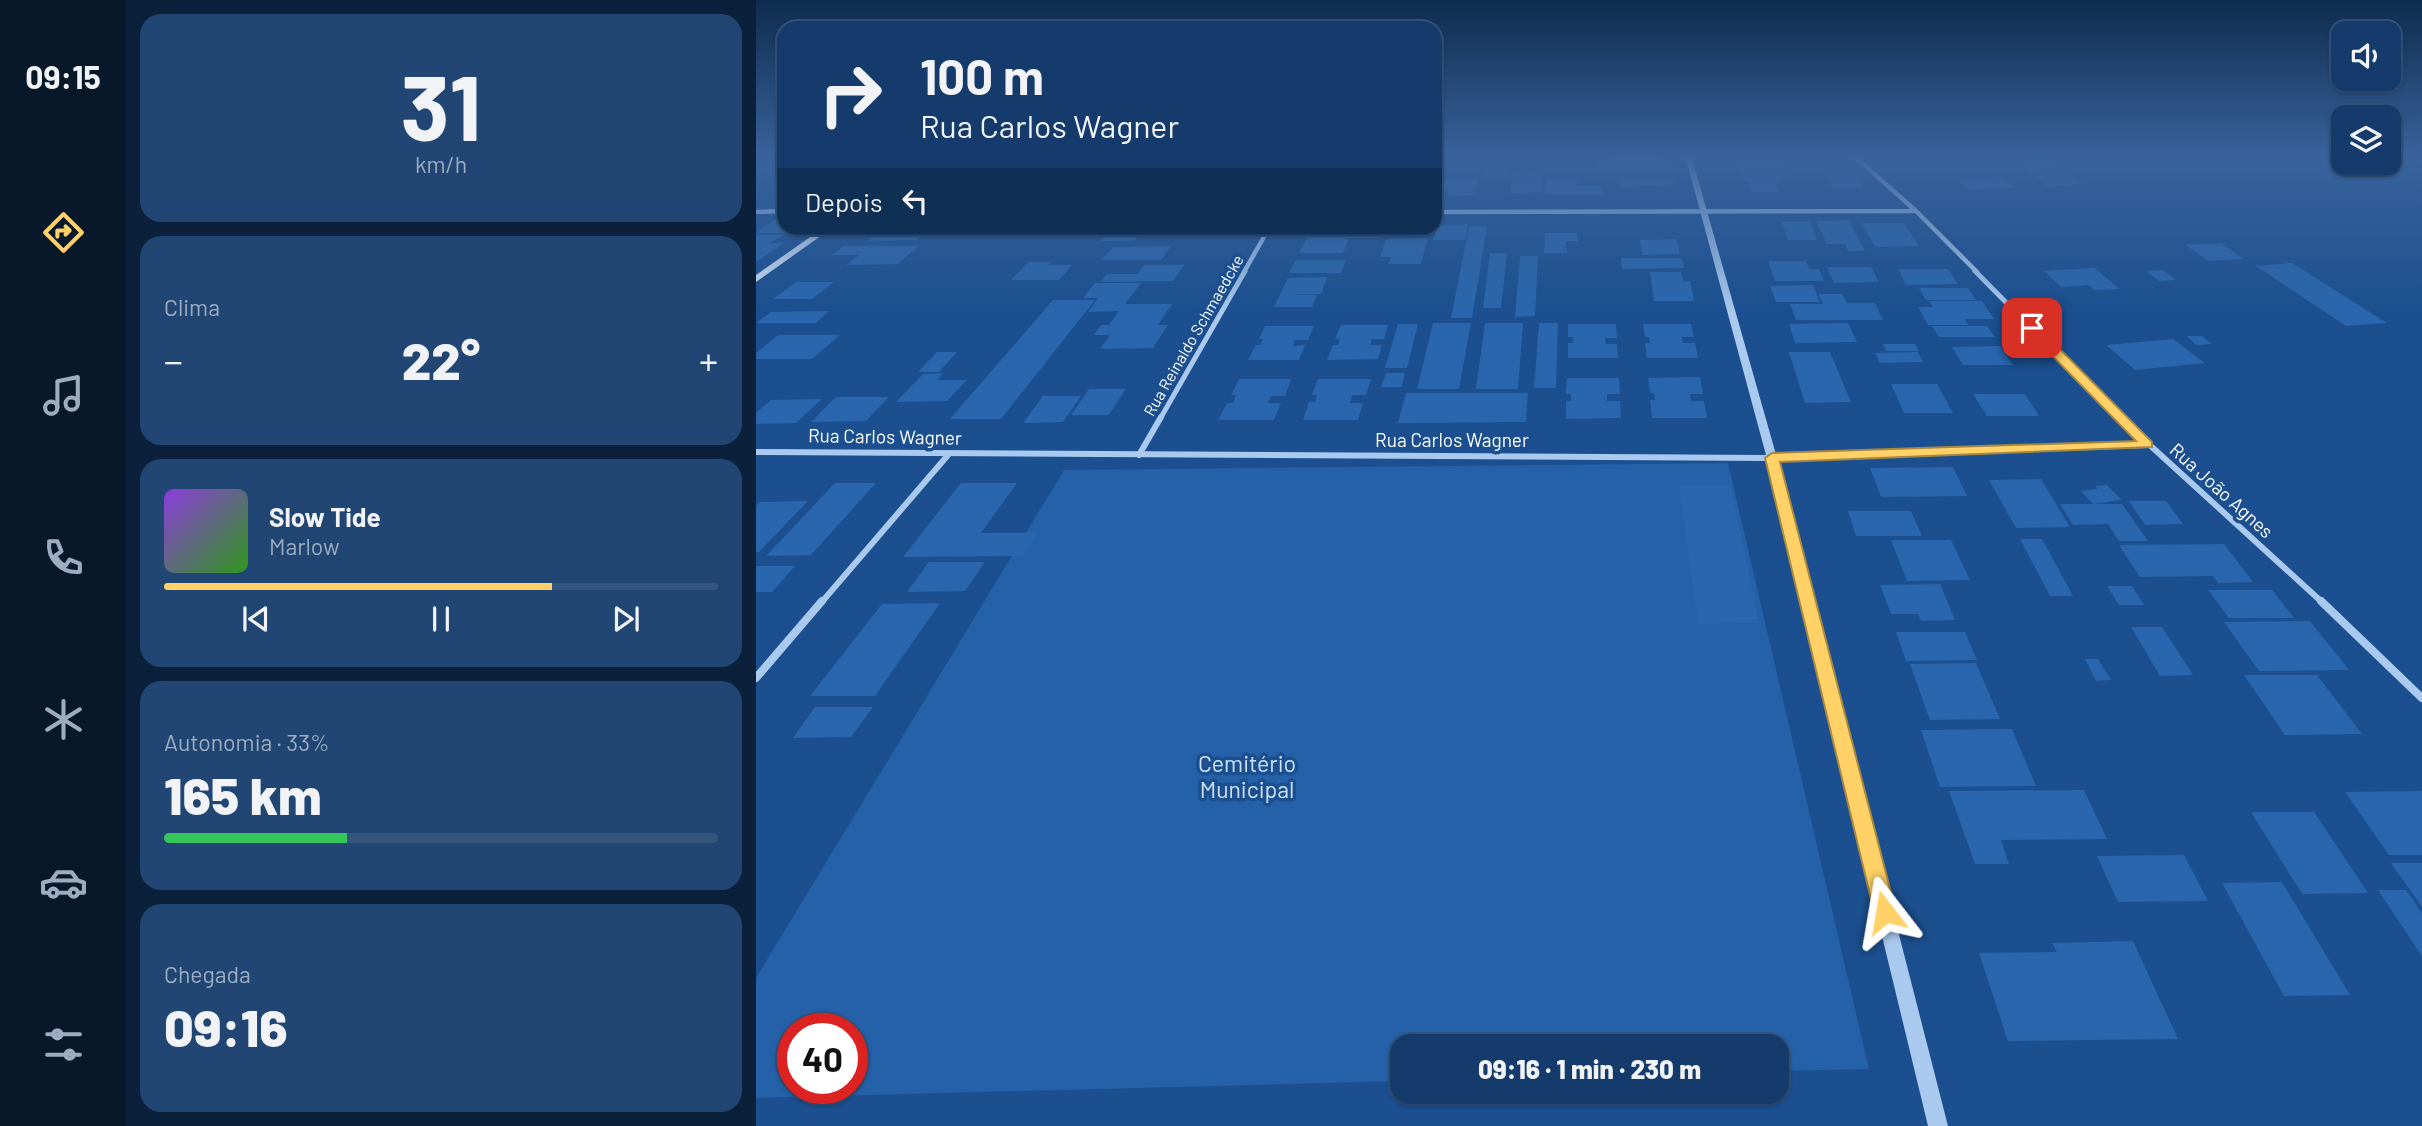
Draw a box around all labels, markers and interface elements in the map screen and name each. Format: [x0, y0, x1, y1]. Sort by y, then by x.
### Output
map controls [2331, 21, 2401, 175]
button: sound [2331, 21, 2401, 91]
text: 100 m [920, 46, 1044, 105]
icon: right [805, 49, 896, 140]
text: 31 [400, 50, 482, 159]
text: 09:15 [25, 57, 101, 95]
button: layers [2331, 105, 2401, 175]
text: Rua Carlos Wagner [920, 106, 1179, 144]
text: km/h [415, 150, 467, 178]
icon: left [896, 182, 934, 220]
text: Depois [805, 186, 882, 217]
icon: directions [39, 208, 88, 257]
street label: Rua Reinaldo Schmaedcke [1139, 251, 1247, 419]
text: Clima [164, 293, 220, 321]
pin [2002, 298, 2062, 358]
icon: arrive [2013, 309, 2051, 347]
text: 22° [402, 328, 480, 390]
text: − [164, 337, 183, 383]
text: + [699, 337, 718, 383]
icon: music [39, 371, 88, 420]
street label: Rua Carlos Wagner [808, 423, 962, 449]
street label: Rua Carlos Wagner [1375, 428, 1529, 451]
street label: Rua João Agnes [2166, 438, 2278, 542]
text: Slow Tide [269, 501, 381, 532]
text: Marlow [269, 532, 340, 560]
icon: phone [39, 533, 88, 582]
icon: previous [237, 600, 275, 638]
icon: pause [422, 600, 460, 638]
icon: next [607, 600, 645, 638]
icon: climate [39, 695, 88, 744]
text: Autonomia · 33% [164, 728, 330, 756]
park label: Cemitério Municipal [1198, 749, 1296, 803]
text: 165 km [164, 763, 322, 825]
icon: car [39, 858, 88, 907]
position arrow [1848, 875, 1922, 949]
text: Chegada [164, 960, 251, 988]
text: 09:16 [164, 995, 288, 1057]
speed limit sign: 40 [777, 1013, 868, 1104]
icon: filters [39, 1020, 88, 1069]
text: 09:16 · 1 min · 230 m [1478, 1053, 1701, 1084]

